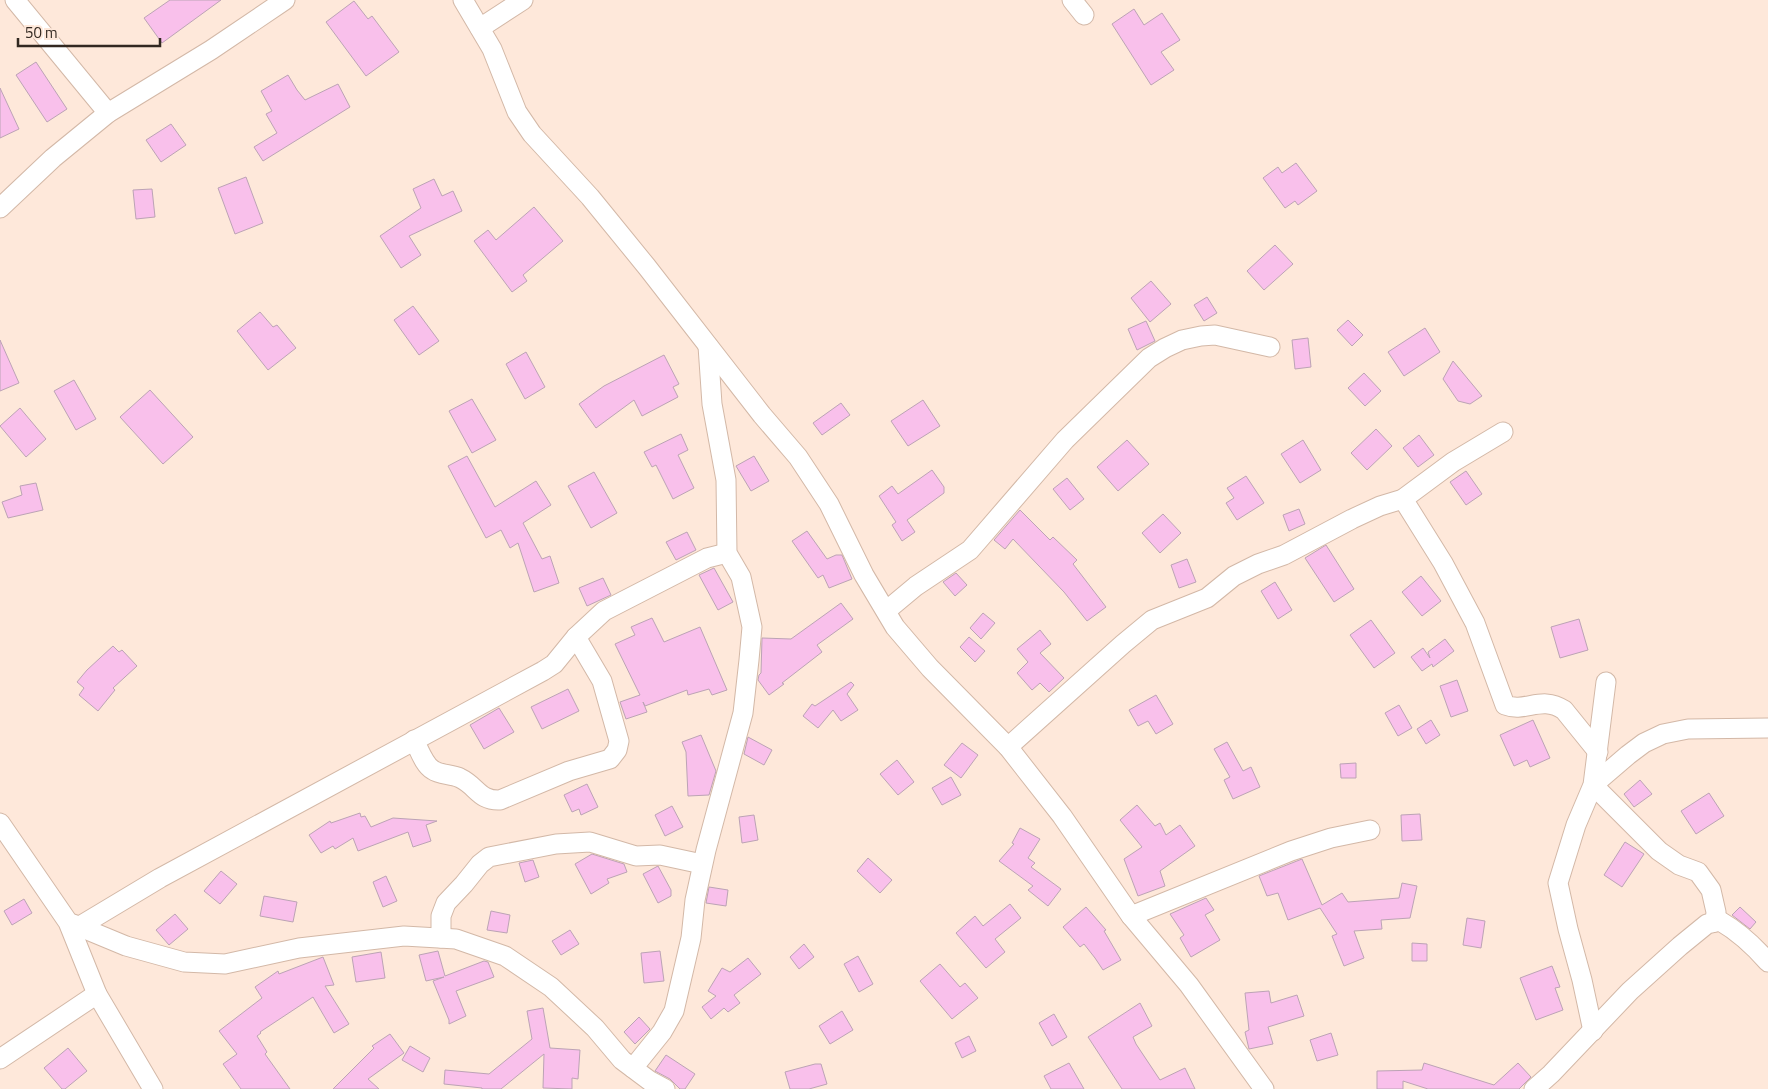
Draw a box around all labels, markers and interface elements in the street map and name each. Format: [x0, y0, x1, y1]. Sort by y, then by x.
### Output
scale bar [18, 15, 160, 47]
text: 50 m [25, 21, 58, 44]

